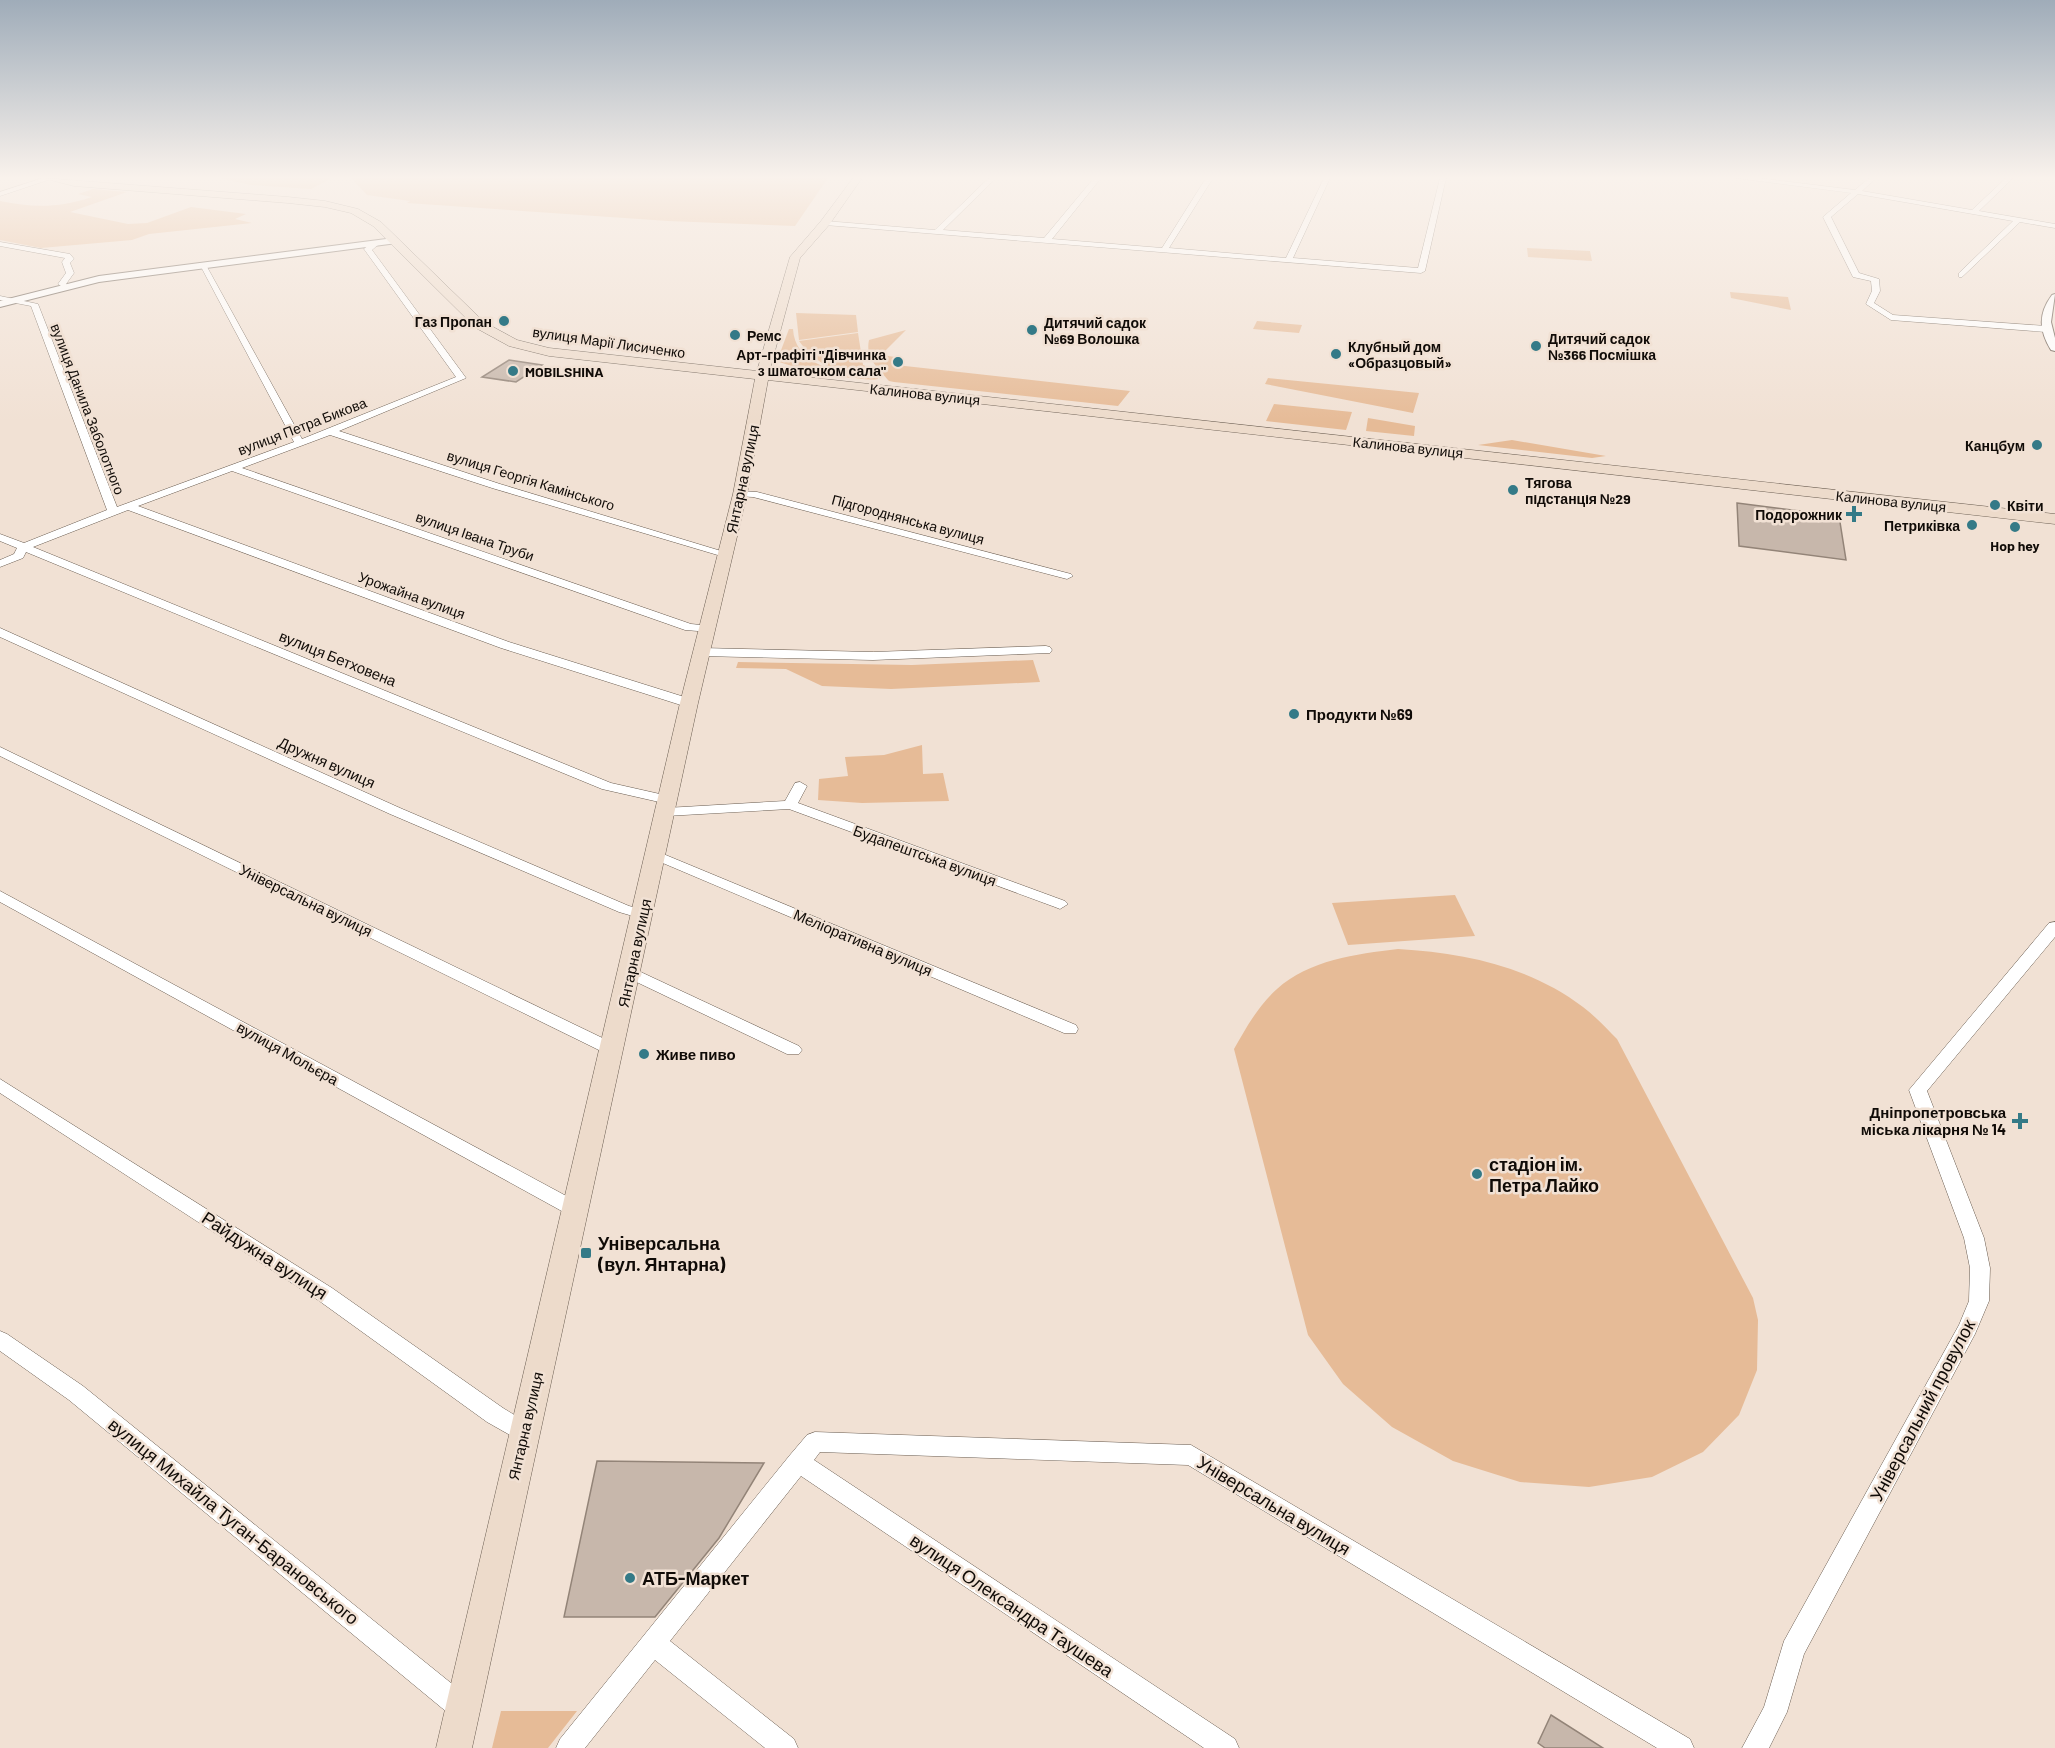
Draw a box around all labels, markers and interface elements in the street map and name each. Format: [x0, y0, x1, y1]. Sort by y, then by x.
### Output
place label: Газ Пропан [415, 313, 492, 330]
marker: Газ Пропан [497, 314, 511, 328]
place label: Дитячий садок №69 Волошка [1044, 314, 1147, 347]
street label: вулиця Данила Заболотного [47, 321, 129, 497]
street label: вулиця Марії Лисиченко [532, 323, 687, 361]
marker: Дитячий садок №69 Волошка [1025, 323, 1039, 337]
place label: Ремс [747, 327, 782, 344]
marker: Ремс [728, 328, 742, 342]
place label: Дитячий садок №366 Посмішка [1548, 330, 1656, 363]
place label: Клубный дом «Образцовый» [1348, 338, 1452, 371]
marker: Дитячий садок №366 Посмішка [1529, 339, 1543, 353]
place label: Арт-графіті "Дівчинка з шматочком сала" [736, 346, 886, 379]
marker: Клубный дом «Образцовый» [1329, 347, 1343, 361]
marker: Арт-графіті "Дівчинка з шматочком сала" [891, 355, 905, 369]
place label: MOBILSHINA [525, 363, 604, 380]
marker: MOBILSHINA [506, 364, 520, 378]
street label: Калинова вулиця [869, 380, 981, 408]
street label: вулиця Петра Бикова [235, 394, 369, 458]
street label: Янтарна вулиця [722, 423, 762, 535]
street label: Калинова вулиця [1352, 433, 1464, 461]
place label: Канцбум [1965, 437, 2025, 454]
marker: Канцбум [2030, 438, 2044, 452]
street label: вулиця Георгія Камінського [445, 446, 617, 514]
place label: Тягова пiдстанцiя №29 [1525, 474, 1631, 507]
marker: Тягова пiдстанцiя №29 [1506, 483, 1520, 497]
street label: Калинова вулиця [1835, 487, 1947, 515]
street label: Підгороднянська вулиця [830, 490, 986, 548]
place label: Квіти [2007, 497, 2044, 514]
marker: Квіти [1988, 498, 2002, 512]
place label: Подорожник [1755, 506, 1843, 523]
marker: Подорожник [1847, 507, 1861, 521]
street label: вулиця Івана Труби [414, 508, 536, 564]
place label: Петриківка [1884, 517, 1960, 534]
marker: Петриківка [1965, 518, 1979, 532]
marker: Hop hey [2008, 520, 2022, 534]
place label: Hop hey [1990, 537, 2040, 554]
street label: Урожайна вулиця [356, 568, 468, 622]
street label: вулиця Бетховена [277, 626, 400, 690]
place label: Продукти №69 [1306, 705, 1413, 723]
marker: Продукти №69 [1287, 707, 1301, 721]
street label: Дружня вулиця [276, 733, 378, 791]
street label: Будапештська вулиця [851, 821, 999, 889]
street label: Універсальна вулиця [237, 860, 375, 940]
street label: Янтарна вулиця [614, 897, 654, 1009]
street label: Меліоративна вулиця [791, 905, 935, 979]
street label: вулиця Мольєра [234, 1018, 342, 1089]
place label: Живе пиво [655, 1045, 736, 1063]
marker: Живе пиво [637, 1047, 651, 1061]
place label: Дніпропетровська міська лікарня № 14 [1861, 1103, 2007, 1138]
marker: Дніпропетровська міська лікарня № 14 [2011, 1112, 2029, 1130]
place label: стадіон ім. Петра Лайко [1489, 1153, 1599, 1196]
marker: стадіон ім. Петра Лайко [1470, 1167, 1484, 1181]
street label: Райдужна вулиця [198, 1206, 332, 1304]
place label: Універсальна (вул. Янтарна) [597, 1232, 726, 1275]
marker: Універсальна (вул. Янтарна) [579, 1246, 593, 1260]
street label: Універсальний провулок [1865, 1315, 1979, 1505]
street label: Янтарна вулиця [504, 1370, 546, 1482]
street label: вулиця Михайла Туган-Барановського [104, 1413, 364, 1629]
street label: Універсальна вулиця [1193, 1451, 1355, 1559]
street label: вулиця Олександра Таушева [906, 1529, 1119, 1682]
place label: АТБ-Маркет [642, 1567, 749, 1589]
marker: АТБ-Маркет [623, 1571, 637, 1585]

